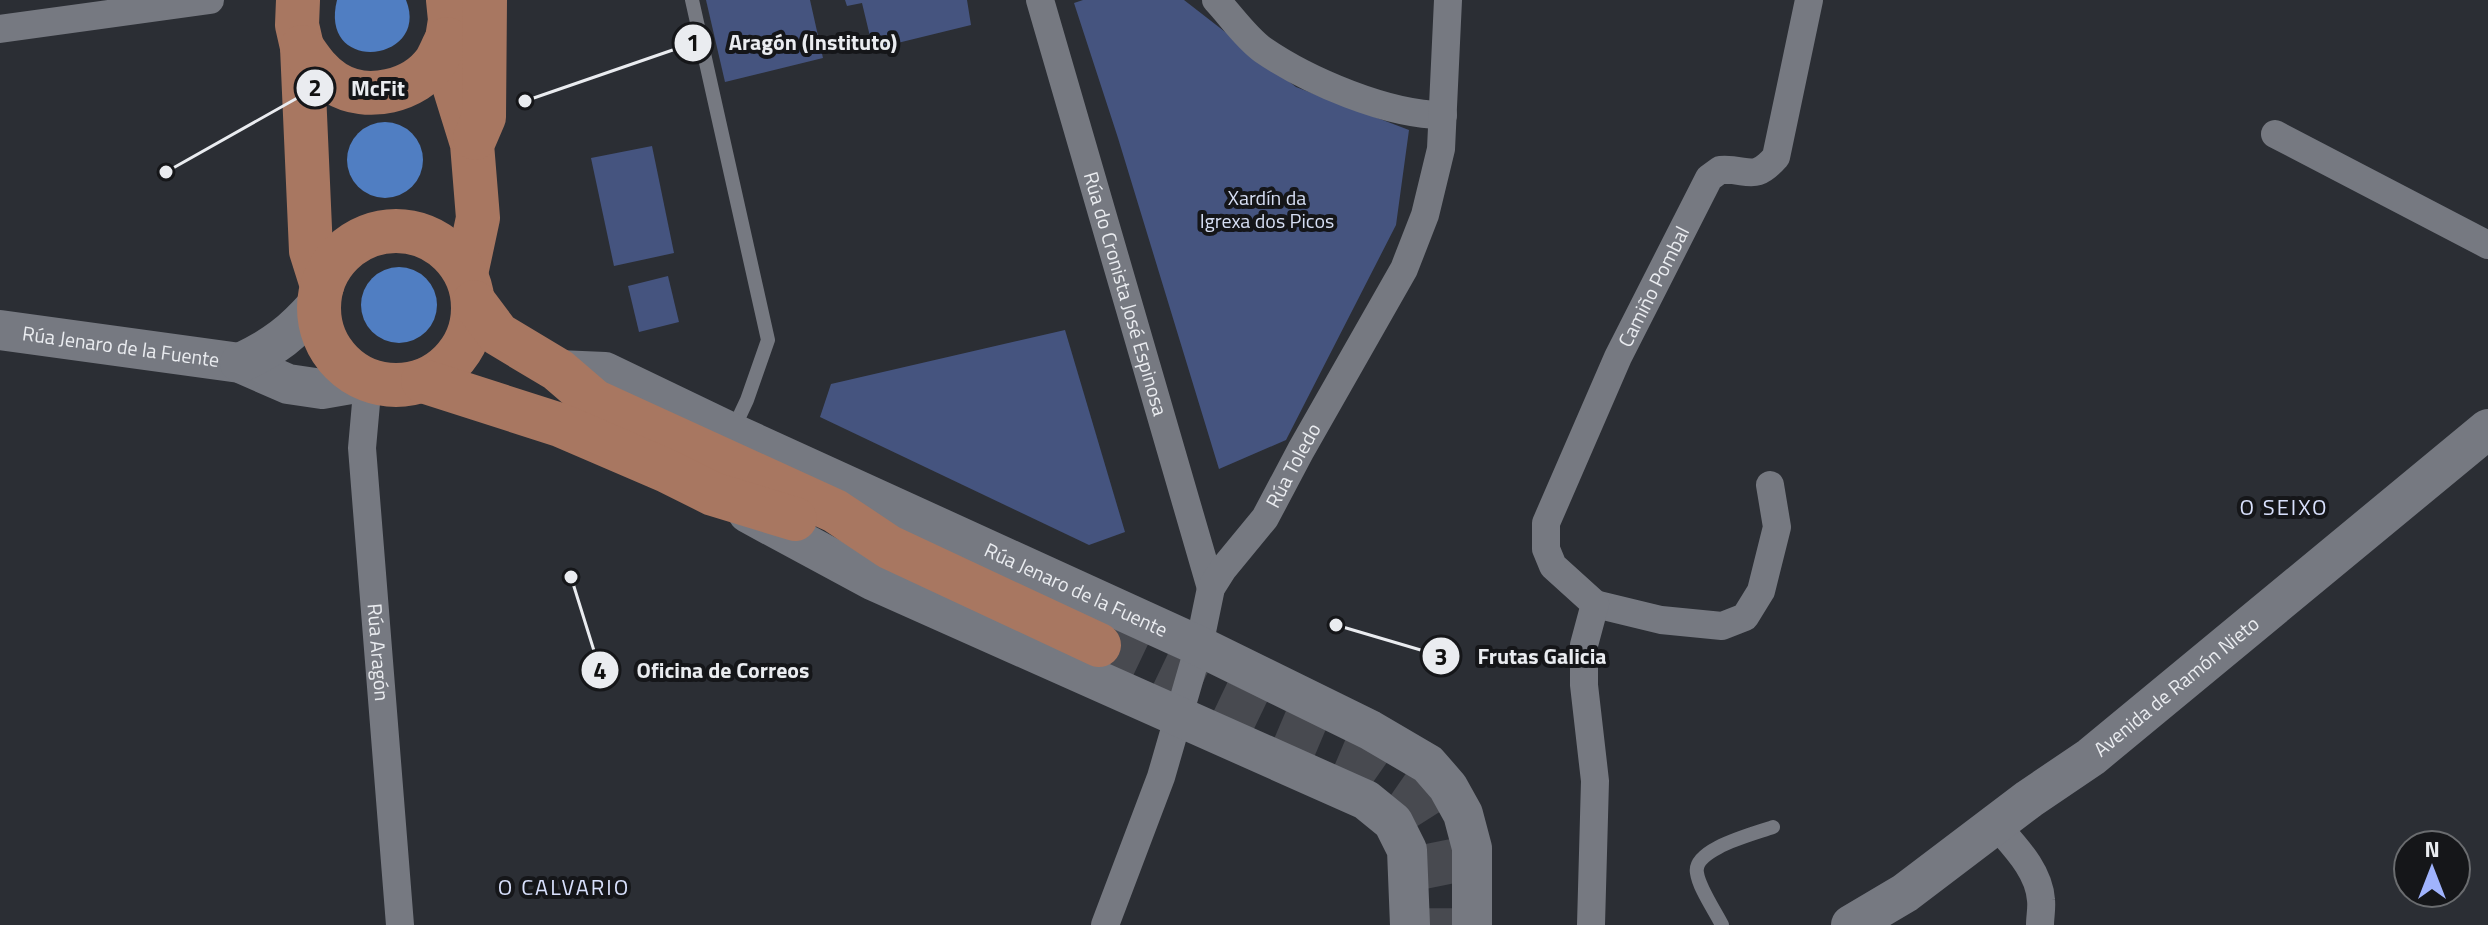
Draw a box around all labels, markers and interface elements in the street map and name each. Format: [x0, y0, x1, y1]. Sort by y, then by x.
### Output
callout: Aragón (Instituto) [673, 20, 913, 66]
text: 1 [686, 24, 700, 60]
text: Aragón (Instituto) [729, 25, 897, 59]
callout: McFit [295, 65, 421, 111]
text: 2 [308, 69, 322, 105]
text: McFit [351, 71, 405, 105]
street label: Rúa do Cronista José Espinosa [1076, 168, 1176, 419]
park label: Xardín da Igrexa dos Picos [1200, 182, 1334, 236]
street label: Camiño Pombal [1610, 221, 1697, 352]
street label: Rúa Jenaro de la Fuente [20, 317, 221, 375]
street label: Rúa Toledo [1257, 417, 1328, 513]
district label: O SEIXO [2239, 490, 2329, 524]
street label: Rúa Jenaro de la Fuente [979, 534, 1173, 645]
street label: Rúa Aragón [359, 602, 398, 702]
street label: Avenida de Ramón Nieto [2086, 608, 2266, 764]
callout: Frutas Galicia [1421, 633, 1622, 679]
text: 3 [1434, 638, 1448, 674]
text: Frutas Galicia [1477, 639, 1607, 673]
callout: Oficina de Correos [580, 647, 825, 693]
text: 4 [593, 652, 607, 688]
text: Oficina de Correos [637, 653, 809, 687]
north arrow [2392, 829, 2472, 909]
text: N [2424, 832, 2440, 866]
district label: O CALVARIO [498, 870, 630, 904]

